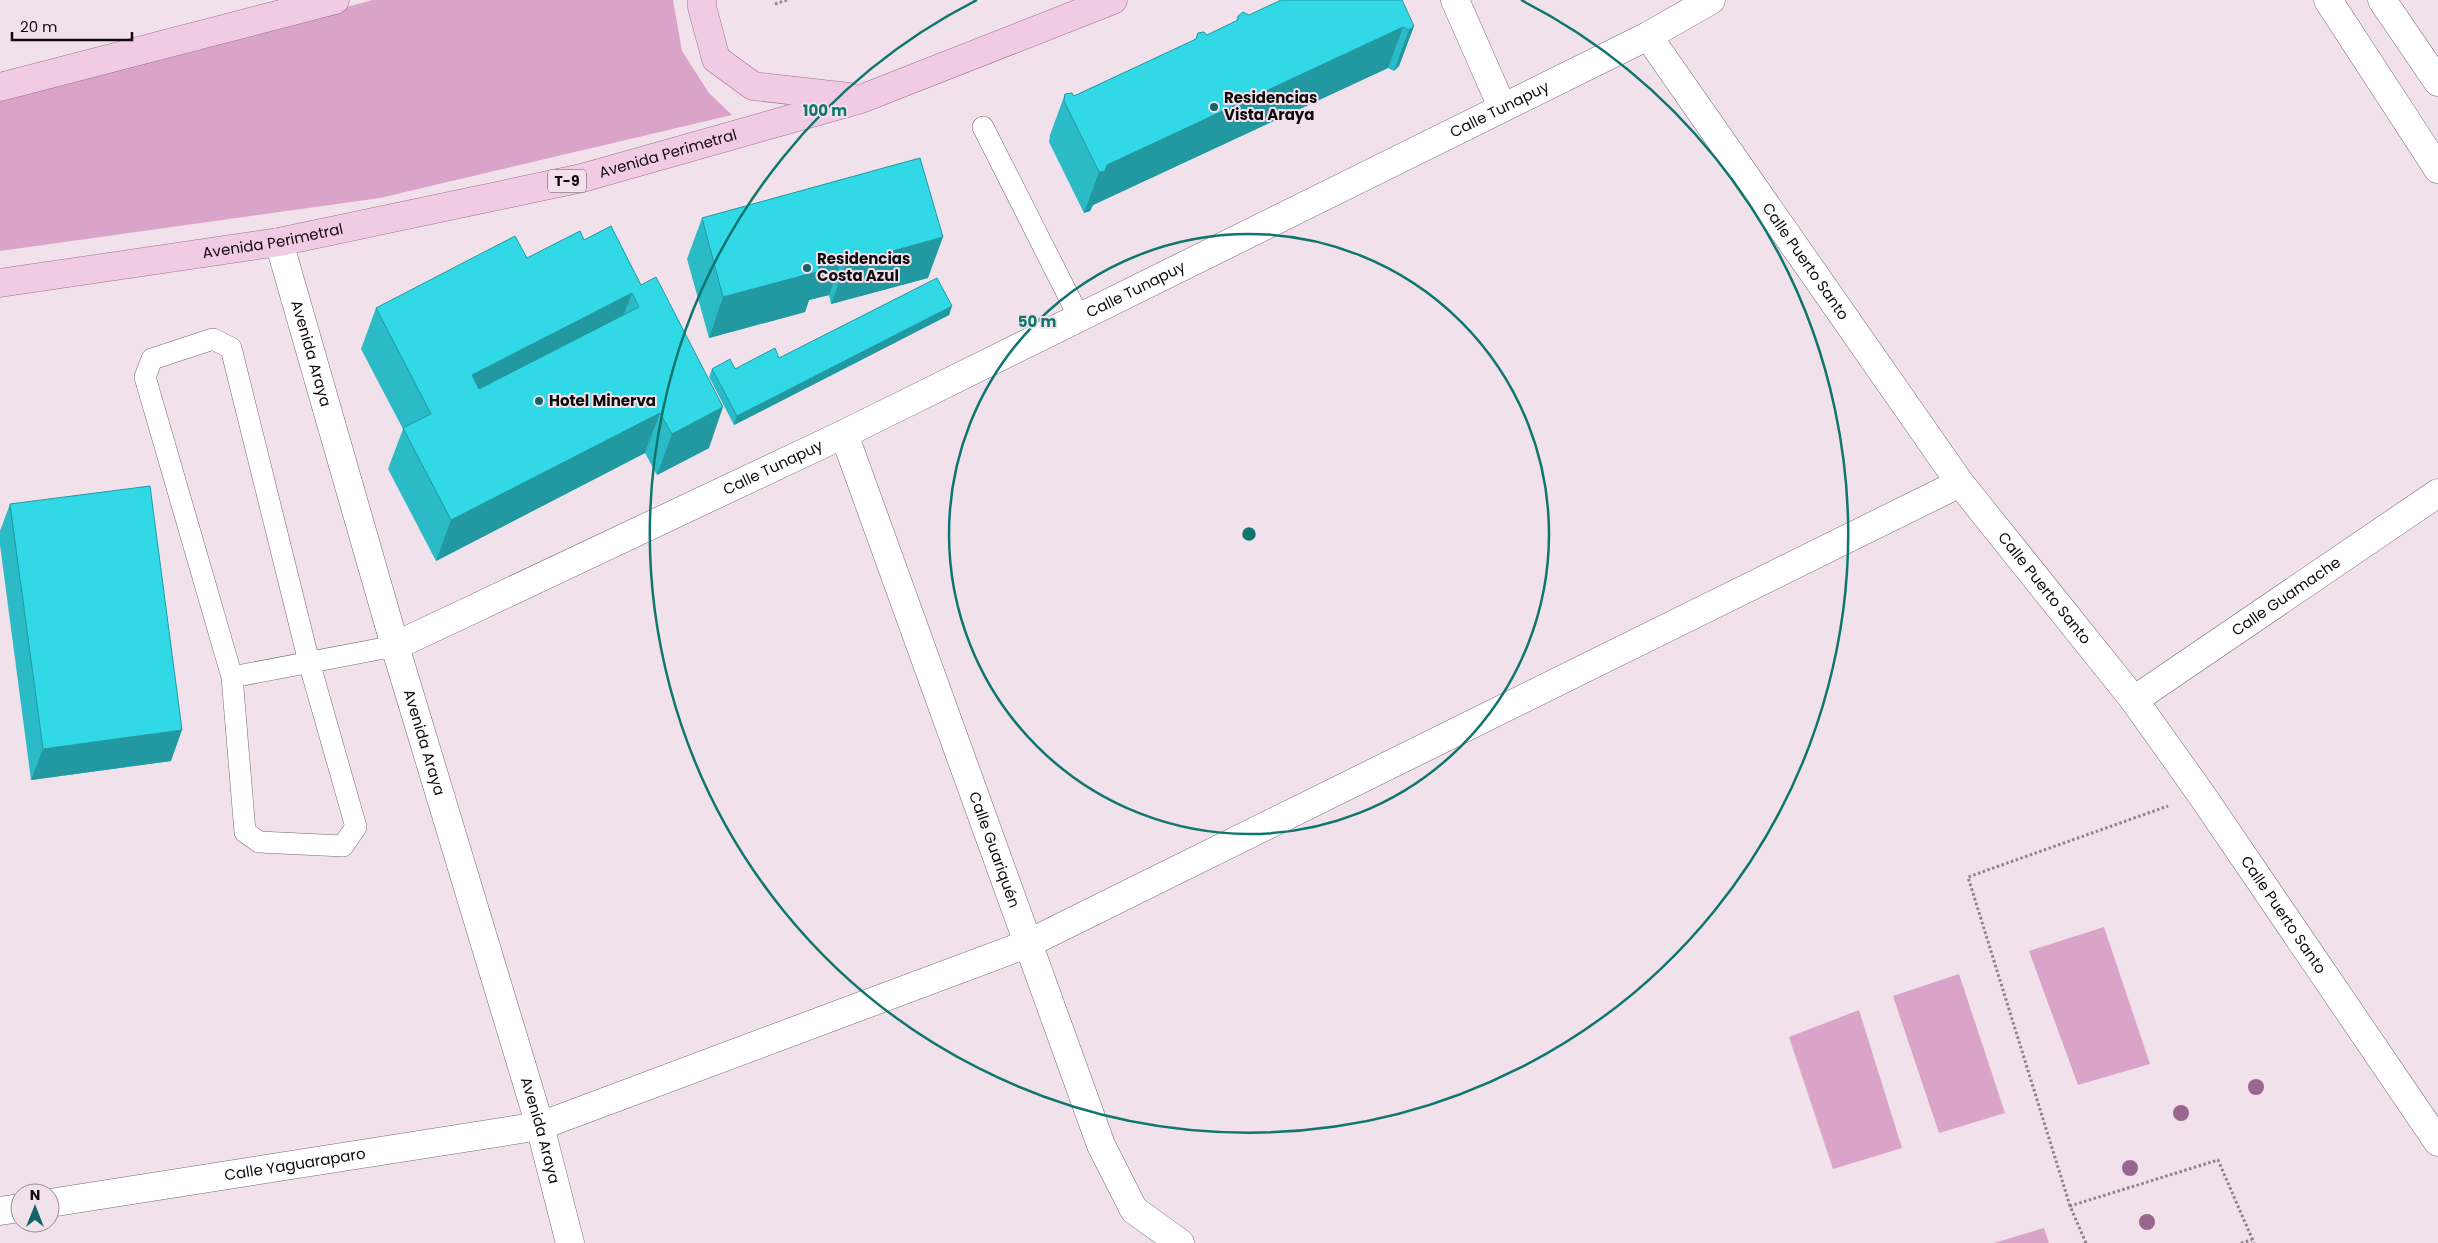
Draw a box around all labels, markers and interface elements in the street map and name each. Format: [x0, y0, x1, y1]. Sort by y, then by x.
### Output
scale bar [12, 10, 132, 42]
text: 20 m [20, 16, 58, 37]
street label: Calle Tunapuy [1446, 75, 1553, 142]
place label: Residencias Vista Araya [1224, 87, 1317, 125]
text: 100 m [803, 100, 847, 121]
marker: Residencias Vista Araya [1208, 101, 1220, 113]
street label: Avenida Perimetral [596, 124, 739, 183]
road number: T-9 [548, 170, 586, 192]
street label: Calle Puerto Santo [1758, 198, 1854, 324]
street label: Avenida Perimetral [201, 218, 345, 263]
place label: Residencias Costa Azul [817, 248, 910, 286]
street label: Calle Tunapuy [1082, 256, 1189, 323]
marker: Residencias Costa Azul [801, 262, 813, 274]
street label: Avenida Araya [286, 298, 337, 409]
text: 50 m [1018, 311, 1056, 332]
place label: Hotel Minerva [549, 390, 656, 411]
marker: Hotel Minerva [533, 395, 545, 407]
street label: Calle Tunapuy [719, 434, 827, 500]
centre of rings [1240, 525, 1258, 543]
street label: Calle Puerto Santo [1993, 527, 2096, 648]
street label: Calle Guamache [2227, 551, 2344, 641]
street label: Avenida Araya [399, 687, 451, 798]
street label: Calle Guariquén [964, 789, 1025, 910]
street label: Calle Puerto Santo [2236, 852, 2331, 978]
street label: Avenida Araya [516, 1074, 565, 1186]
street label: Calle Yaguaraparo [223, 1143, 367, 1185]
north arrow [10, 1183, 60, 1233]
text: N [30, 1185, 40, 1205]

